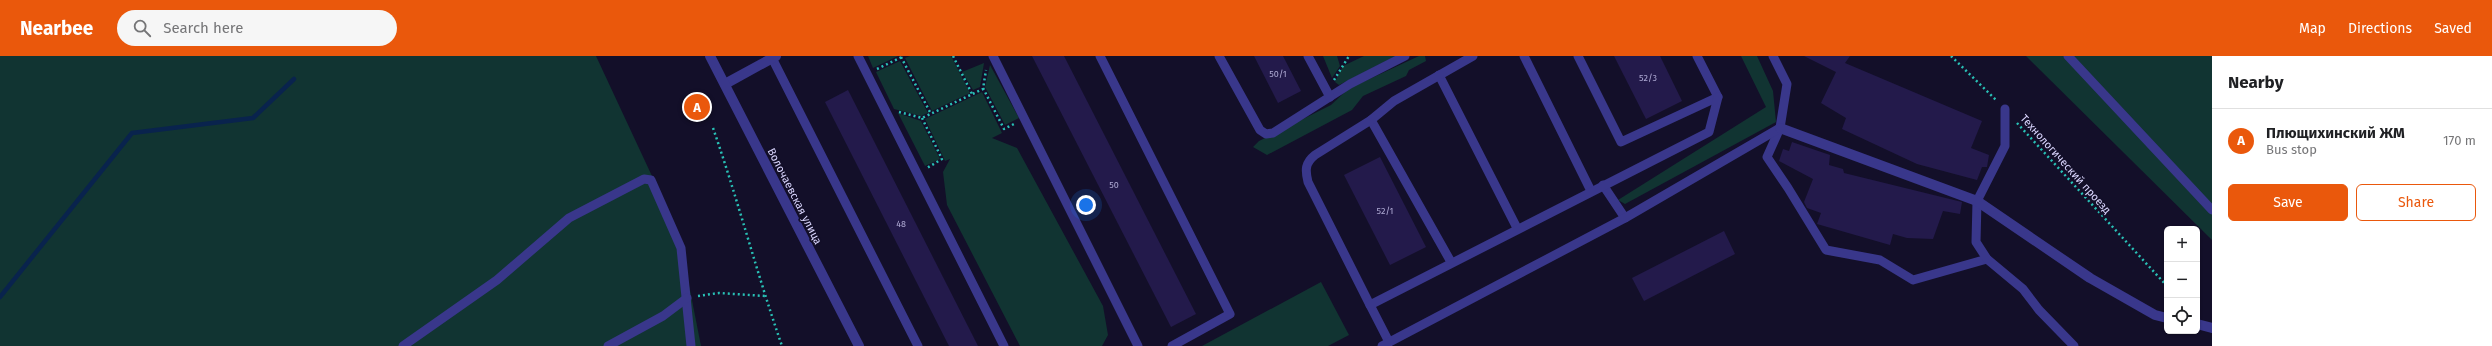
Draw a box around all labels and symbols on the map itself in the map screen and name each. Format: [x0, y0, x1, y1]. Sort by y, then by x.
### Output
house number: 50/1 [1269, 69, 1287, 79]
house number: 52/3 [1639, 73, 1657, 83]
pin: A [684, 92, 710, 122]
street label: Технологический проезд [2018, 112, 2114, 217]
street label: Волочаевская улица [765, 146, 824, 247]
house number: 50 [1109, 180, 1119, 190]
your location [1076, 195, 1096, 215]
house number: 52/1 [1377, 206, 1393, 216]
house number: 48 [896, 219, 906, 229]

